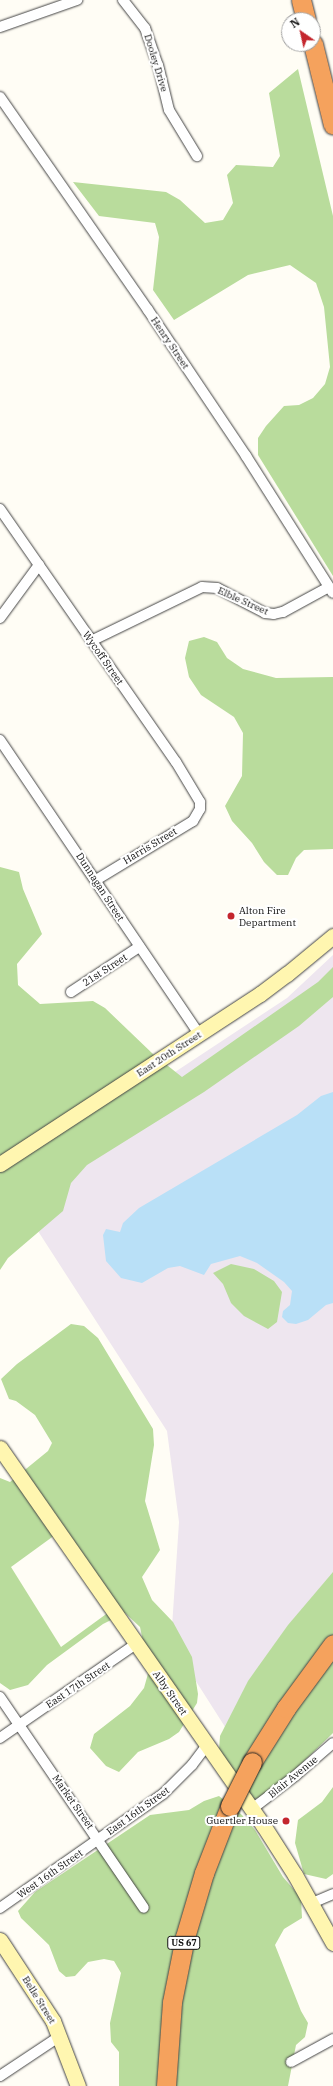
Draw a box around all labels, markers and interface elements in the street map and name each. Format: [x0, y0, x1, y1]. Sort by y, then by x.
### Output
north arrow [281, 12, 321, 52]
text: N [287, 15, 302, 31]
street label: Dooley Drive [142, 33, 170, 93]
street label: Henry Street [148, 315, 192, 371]
street label: Elble Street [216, 585, 270, 617]
street label: Wycoff Street [80, 629, 126, 687]
street label: Harris Street [121, 825, 179, 867]
street label: Dunnagan Street [73, 851, 127, 923]
place label: Alton Fire Department [239, 904, 296, 928]
marker: Alton Fire Department [226, 911, 236, 921]
street label: 21st Street [80, 951, 130, 989]
street label: East 20th Street [134, 1029, 204, 1079]
street label: East 17th Street [44, 1659, 112, 1711]
street label: Alby Street [150, 1668, 190, 1718]
street label: Blair Avenue [266, 1753, 320, 1801]
street label: Market Street [50, 1773, 96, 1831]
street label: East 16th Street [104, 1784, 172, 1838]
place label: Guertler House [206, 1815, 278, 1827]
marker: Guertler House [281, 1816, 291, 1826]
street label: West 16th Street [15, 1847, 85, 1901]
road number: US 67 [167, 1936, 201, 1950]
street label: Belle Street [20, 1974, 58, 2026]

